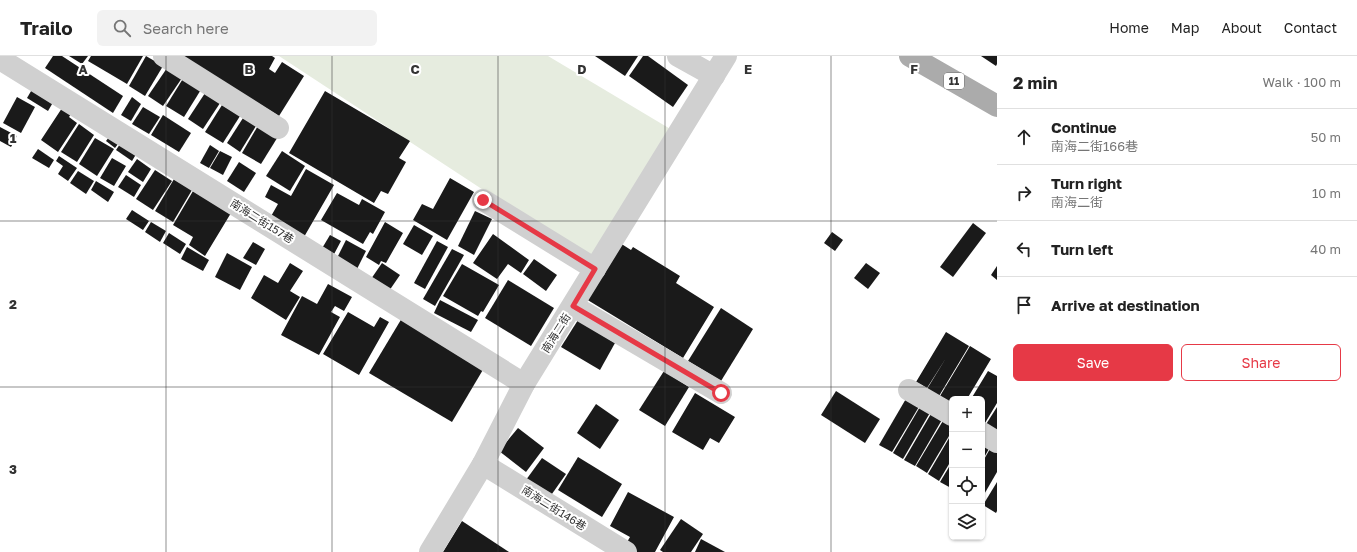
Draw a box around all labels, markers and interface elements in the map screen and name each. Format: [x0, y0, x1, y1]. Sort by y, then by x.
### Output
search box [97, 10, 377, 46]
text: Trailo [20, 16, 73, 39]
icon: search [111, 17, 133, 39]
text: Search here [143, 19, 229, 37]
text: Home [1109, 19, 1149, 36]
text: Map [1171, 19, 1199, 36]
text: About [1221, 19, 1262, 36]
text: Contact [1284, 19, 1337, 36]
text: A [78, 61, 88, 77]
text: B [244, 61, 254, 77]
text: C [410, 61, 420, 77]
text: D [577, 61, 587, 77]
text: E [744, 61, 752, 77]
text: F [910, 61, 918, 77]
text: 2 min [1013, 72, 1057, 93]
road number: 11 [944, 73, 964, 89]
text: Walk · 100 m [1263, 74, 1341, 90]
text: Continue [1051, 118, 1117, 136]
icon: ahead [1013, 126, 1035, 148]
text: 50 m [1311, 129, 1341, 145]
text: 1 [10, 130, 17, 146]
text: 南海二街166巷 [1051, 138, 1138, 154]
text: Turn right [1051, 174, 1122, 192]
icon: right [1013, 182, 1035, 204]
text: 10 m [1312, 185, 1341, 201]
route end [474, 191, 492, 209]
text: 南海二街 [1051, 194, 1103, 210]
street label: 南海二街157巷 [228, 196, 296, 245]
icon: left [1013, 238, 1035, 260]
text: Turn left [1051, 240, 1113, 258]
text: 40 m [1310, 241, 1341, 257]
icon: arrive [1013, 294, 1035, 316]
text: 2 [9, 296, 17, 312]
text: Arrive at destination [1051, 296, 1200, 314]
street label: 南海二街 [538, 311, 573, 355]
button: Save [1013, 344, 1173, 381]
button: Share [1181, 344, 1341, 381]
route start [712, 384, 730, 402]
map controls [949, 396, 985, 540]
button: + [949, 396, 985, 432]
button: − [949, 432, 985, 468]
text: 3 [9, 461, 17, 477]
button: locate [949, 468, 985, 504]
street label: 南海二街146巷 [520, 483, 589, 533]
button: layers [949, 504, 985, 540]

